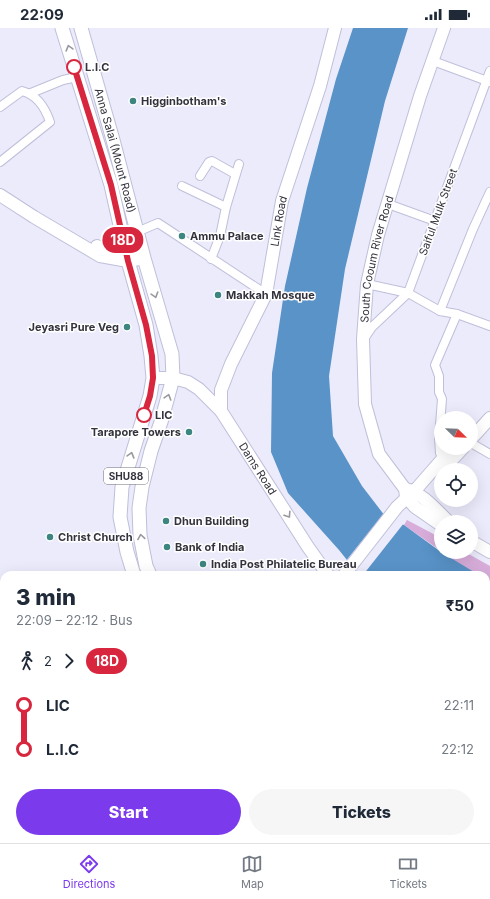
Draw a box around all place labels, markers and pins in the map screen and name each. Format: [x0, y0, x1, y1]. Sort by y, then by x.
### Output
marker: L.I.C [66, 59, 82, 75]
place label: L.I.C [85, 60, 109, 74]
place label: Higginbotham's [141, 94, 227, 108]
marker: Higginbotham's [128, 96, 138, 106]
place label: Ammu Palace [190, 229, 264, 243]
marker: Ammu Palace [177, 231, 187, 241]
place label: Makkah Mosque [226, 288, 315, 302]
marker: Makkah Mosque [213, 290, 223, 300]
place label: Jeyasri Pure Veg [29, 320, 119, 334]
marker: Jeyasri Pure Veg [122, 322, 132, 332]
marker: LIC [136, 407, 152, 423]
place label: LIC [155, 408, 172, 422]
place label: Tarapore Towers [91, 425, 181, 439]
marker: Tarapore Towers [184, 427, 194, 437]
place label: Dhun Building [174, 514, 249, 528]
marker: Dhun Building [161, 516, 171, 526]
place label: Christ Church [58, 530, 133, 544]
marker: Christ Church [45, 532, 55, 542]
place label: Bank of India [175, 540, 244, 554]
marker: Bank of India [162, 542, 172, 552]
place label: India Post Philatelic Bureau [211, 557, 357, 571]
marker: India Post Philatelic Bureau [198, 559, 208, 569]

